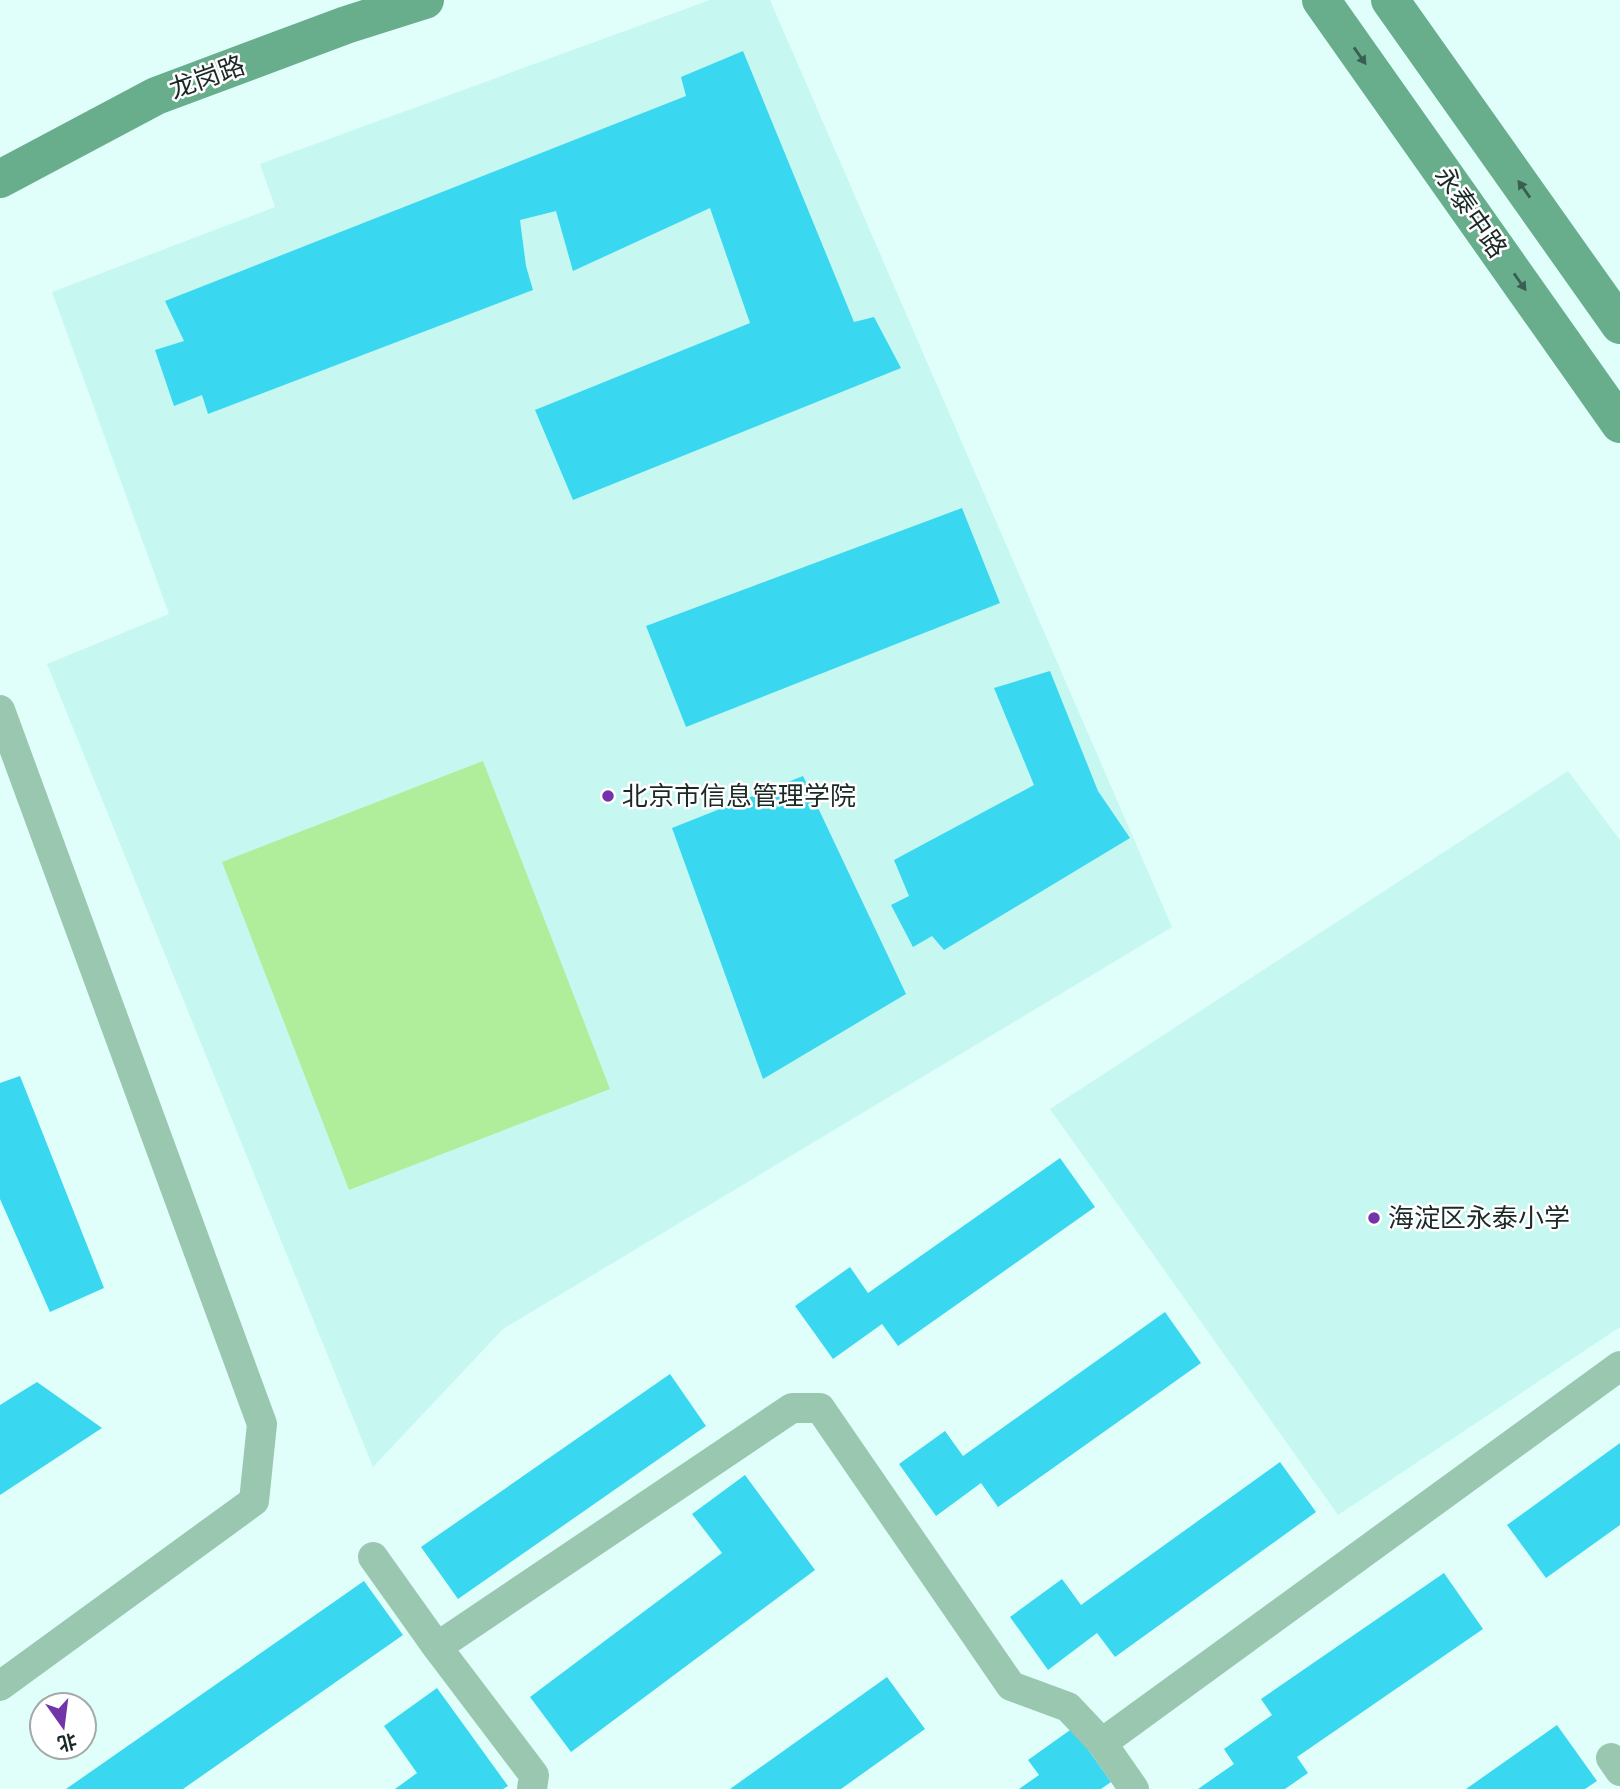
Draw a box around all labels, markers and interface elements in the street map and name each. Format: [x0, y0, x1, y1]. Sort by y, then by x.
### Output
one-way arrow [1353, 47, 1367, 65]
street label: 龙岗路 [165, 48, 249, 105]
street label: 永泰中路 [1428, 160, 1515, 264]
one-way arrow [1517, 180, 1531, 198]
one-way arrow [1513, 273, 1527, 291]
place label: 北京市信息管理学院 [622, 779, 856, 812]
marker: 北京市信息管理学院 [600, 788, 616, 804]
place label: 海淀区永泰小学 [1388, 1201, 1570, 1234]
marker: 海淀区永泰小学 [1366, 1210, 1382, 1226]
north arrow [28, 1691, 98, 1761]
text: 北 [55, 1729, 79, 1756]

